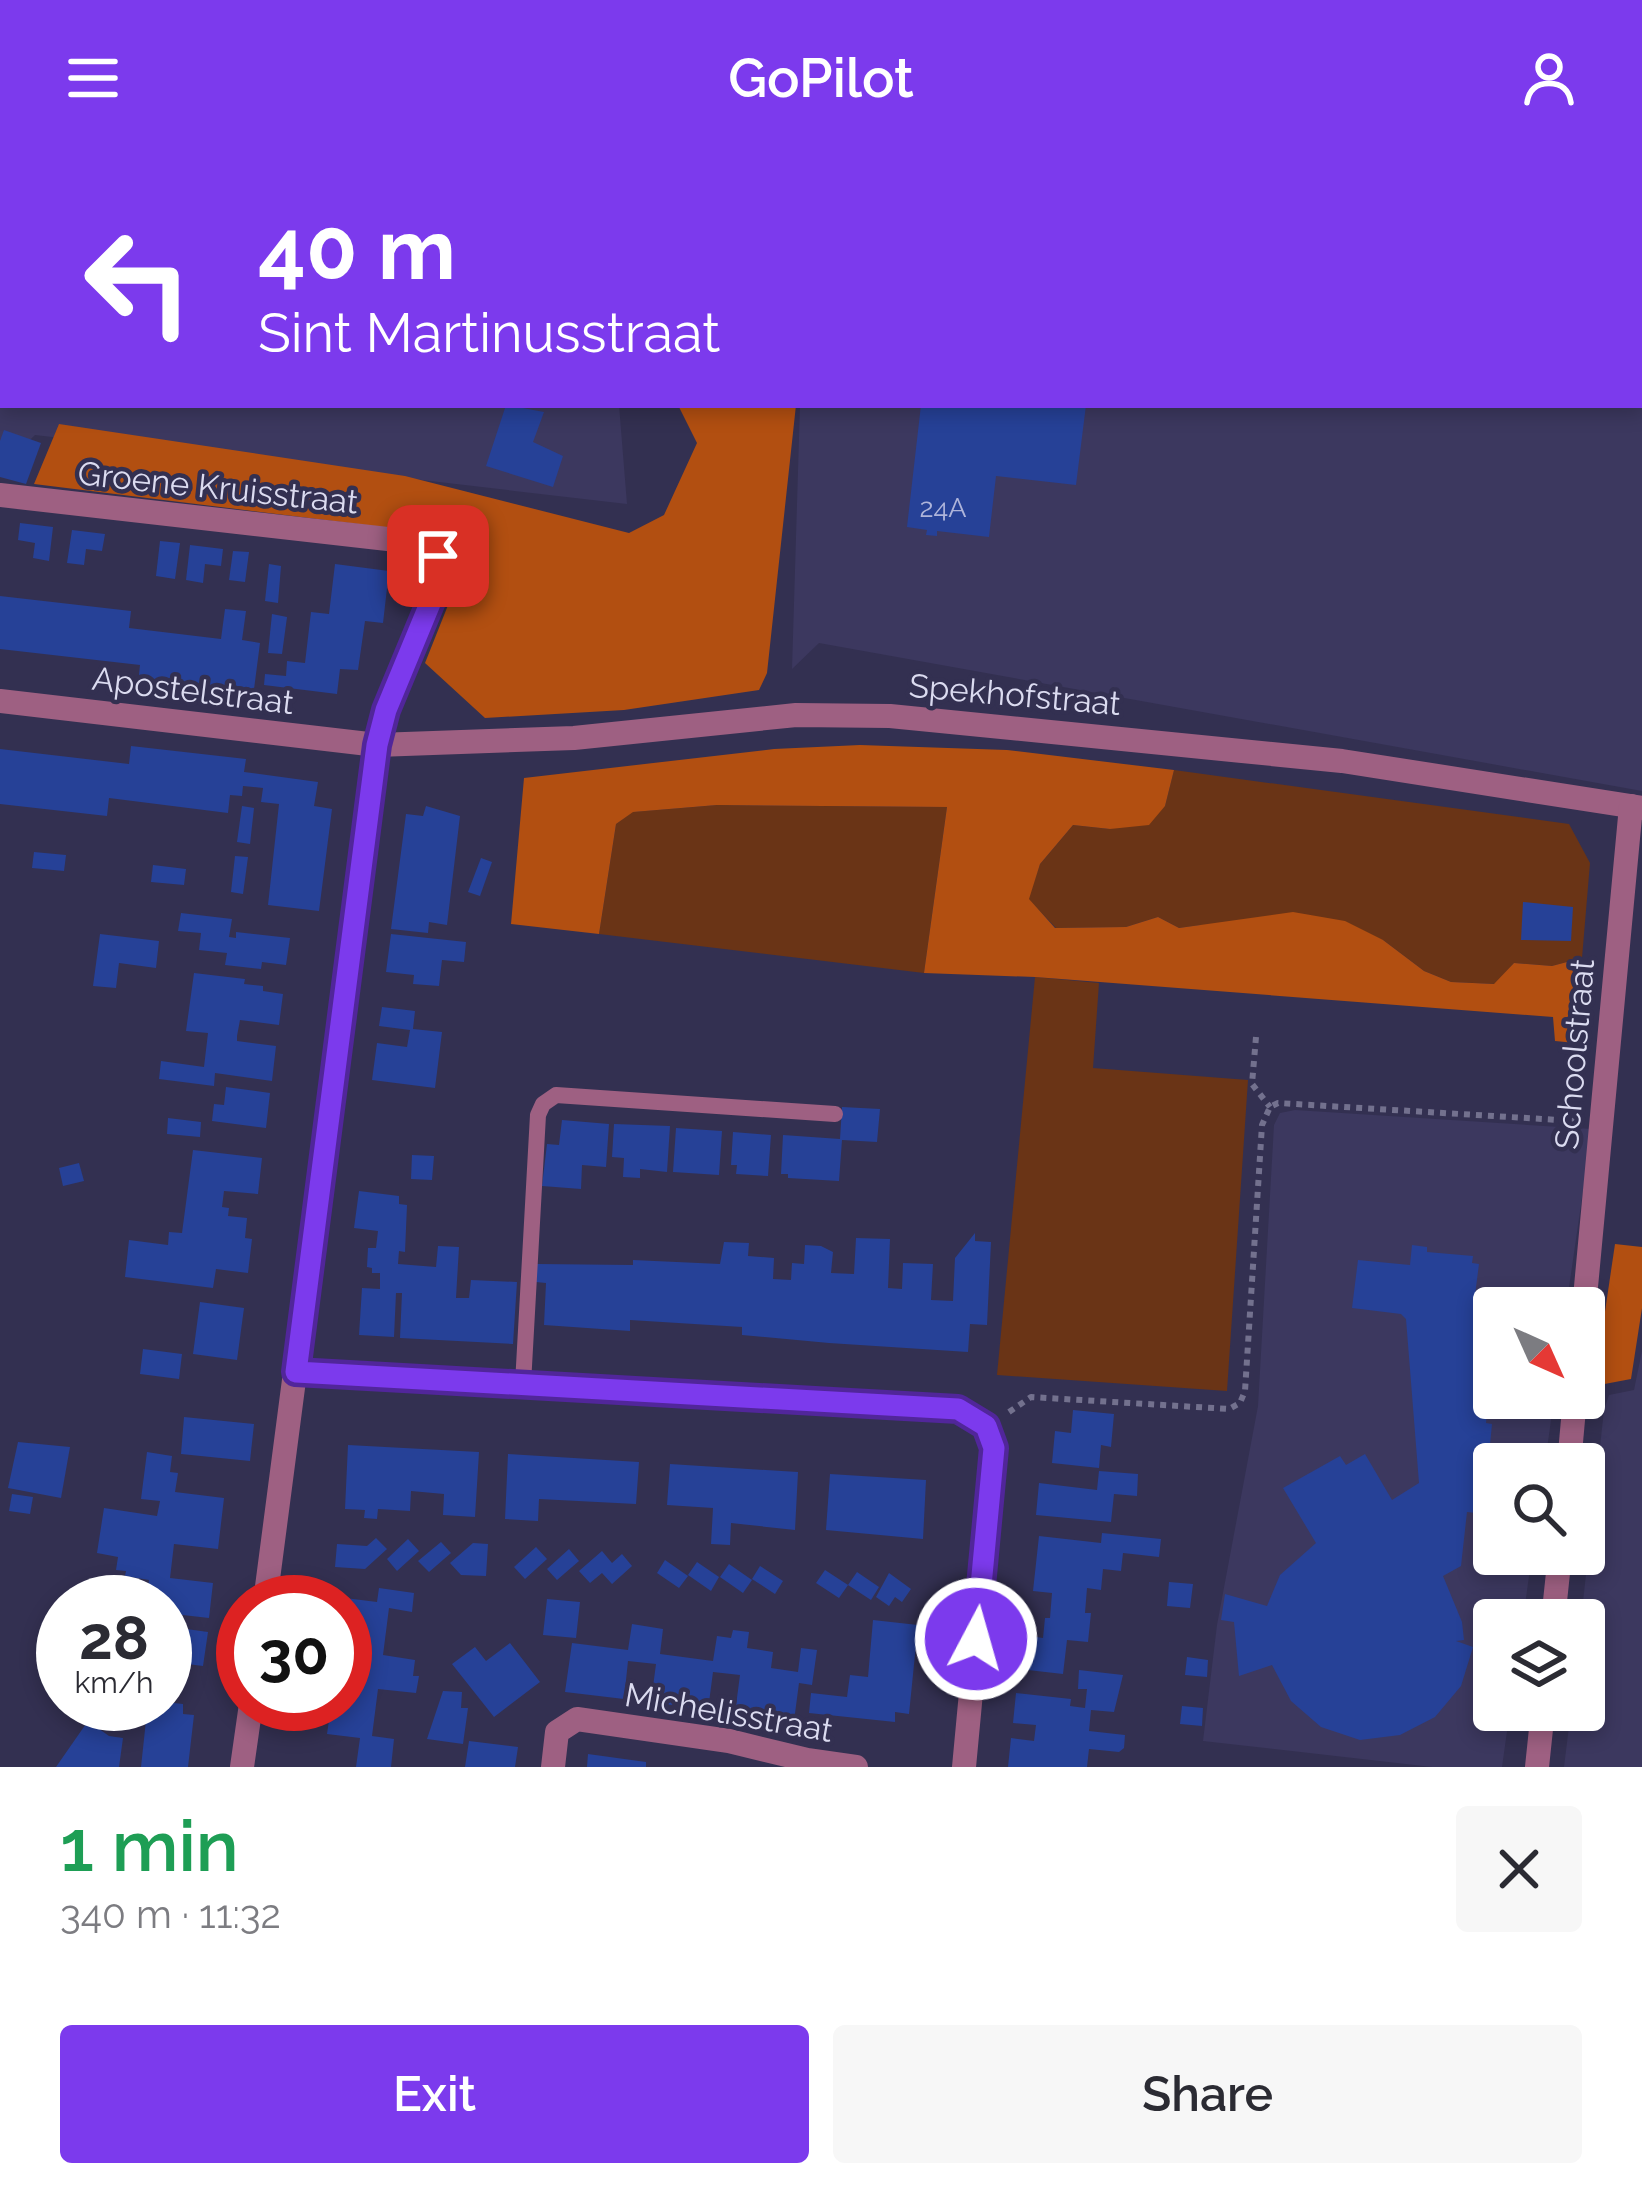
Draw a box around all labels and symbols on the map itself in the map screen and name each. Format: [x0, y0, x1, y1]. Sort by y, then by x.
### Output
street label: Groene Kruisstraat [76, 453, 360, 522]
house number: 24A [919, 492, 967, 523]
pin [387, 505, 489, 607]
street label: Apostelstraat [90, 659, 296, 722]
street label: Spekhofstraat [908, 666, 1122, 723]
street label: Schoolstraat [1547, 957, 1602, 1151]
north arrow [1473, 1287, 1605, 1419]
speed limit sign: 30 [216, 1575, 372, 1731]
position arrow [913, 1576, 1039, 1702]
street label: Michelisstraat [622, 1675, 836, 1750]

